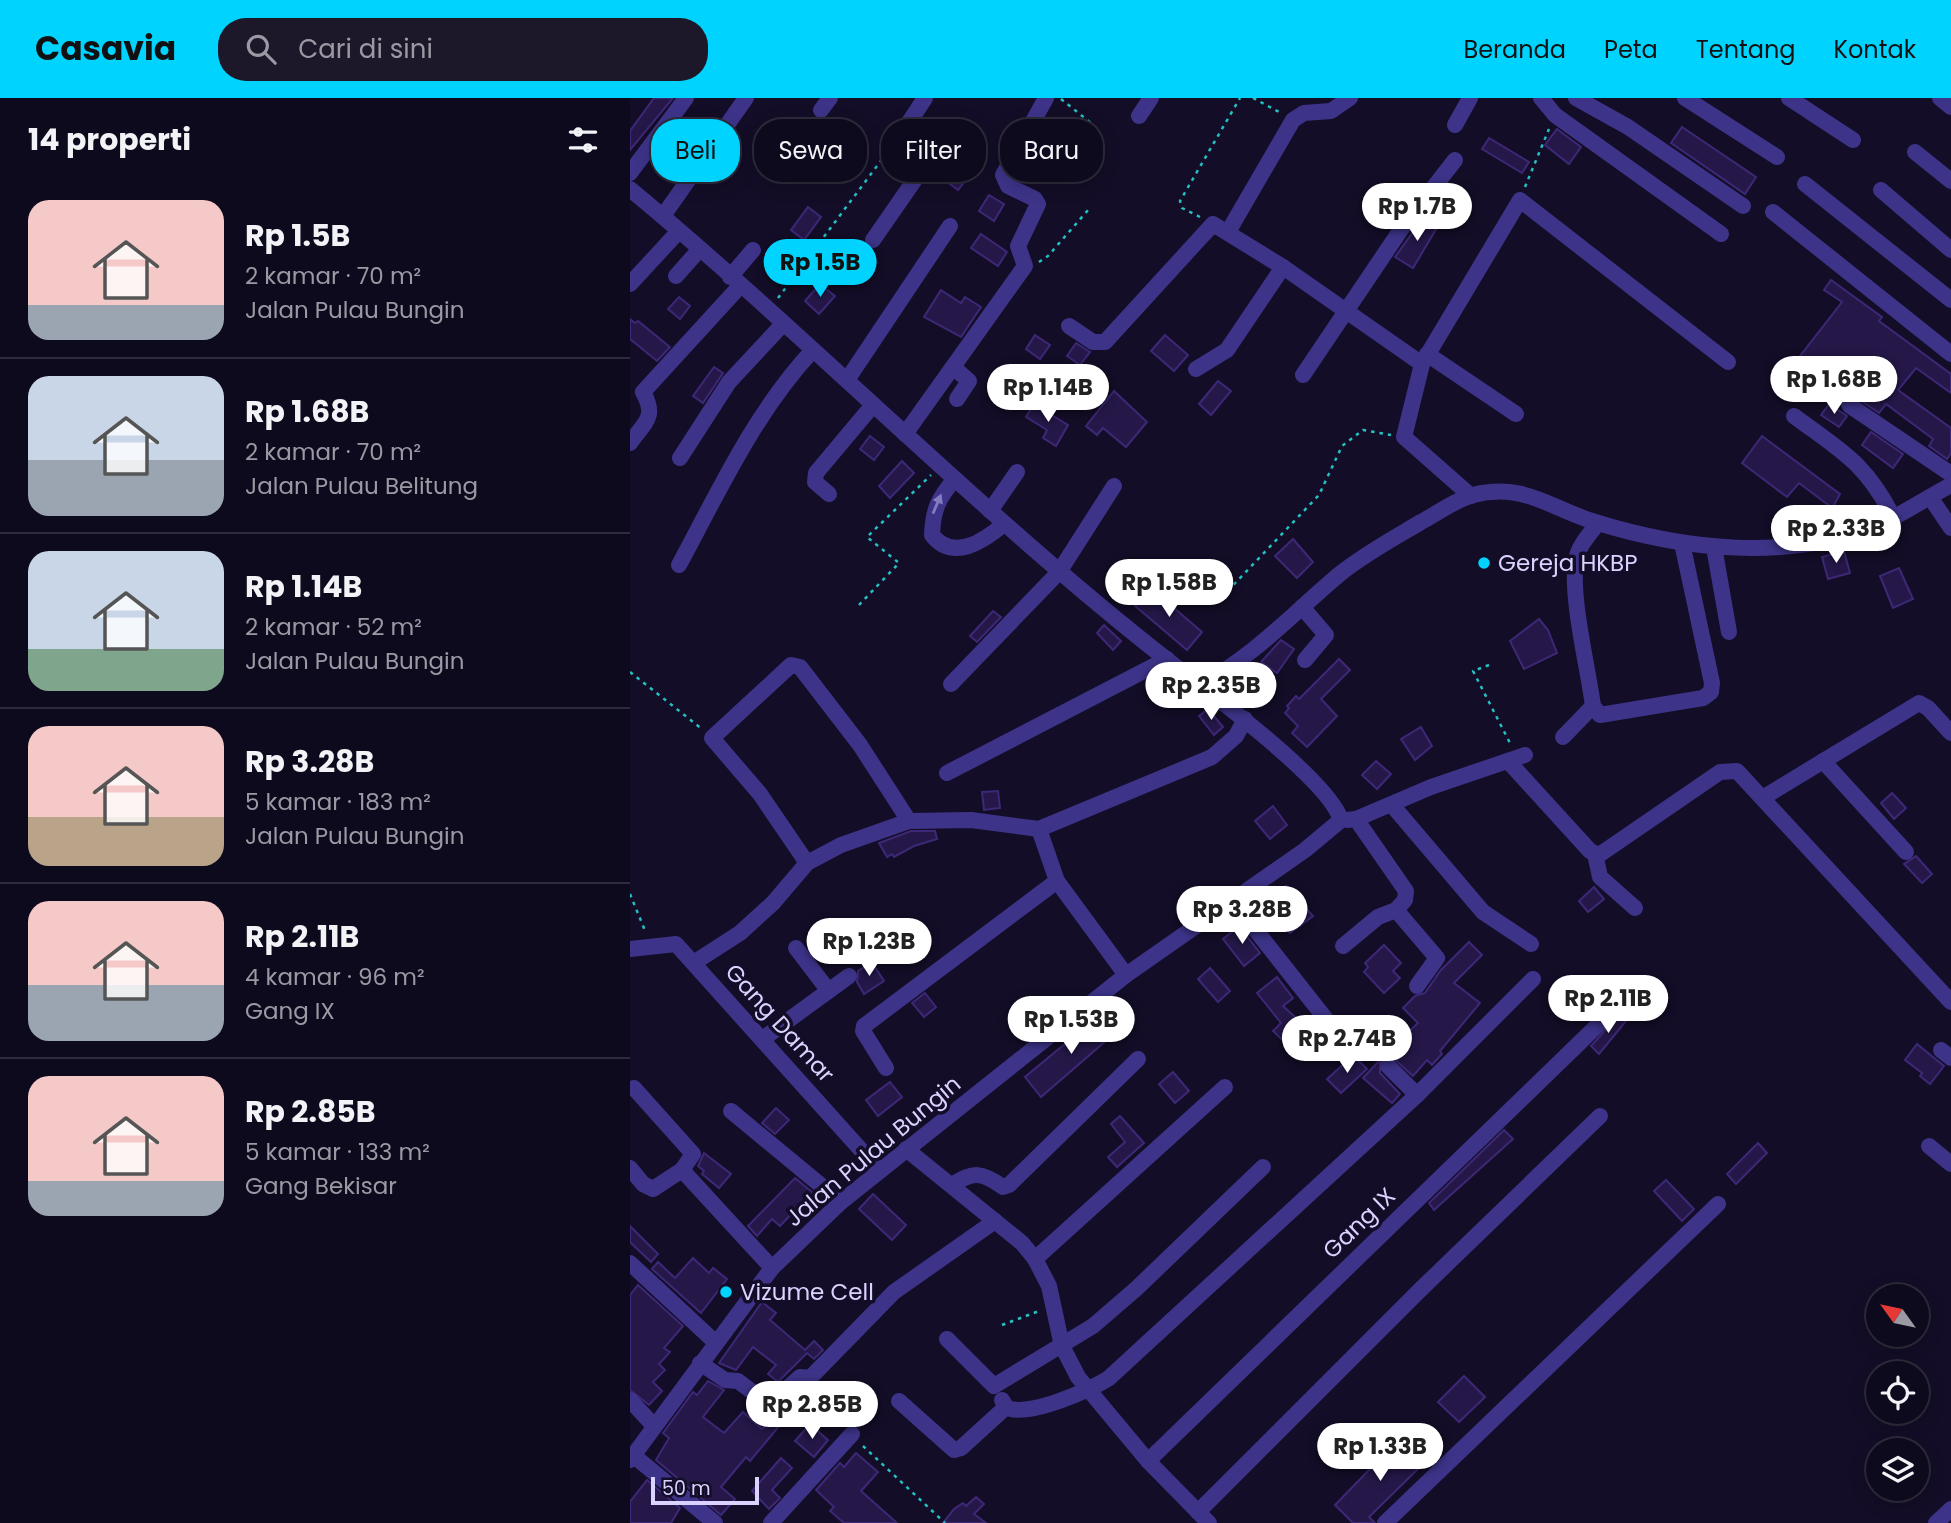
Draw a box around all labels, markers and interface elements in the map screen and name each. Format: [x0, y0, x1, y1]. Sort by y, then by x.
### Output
search box [218, 18, 708, 81]
text: Casavia [35, 25, 176, 72]
icon: search [242, 30, 280, 68]
text: Cari di sini [298, 31, 433, 67]
text: Beranda [1463, 33, 1566, 66]
text: Peta [1604, 33, 1658, 66]
text: Tentang [1696, 33, 1796, 66]
text: Kontak [1834, 33, 1916, 66]
text: 14 properti [28, 118, 191, 161]
chip: Beli [651, 119, 740, 182]
chip: Sewa [754, 119, 867, 182]
chip: Filter [881, 119, 986, 182]
chip: Baru [1000, 119, 1103, 182]
icon: filters [564, 121, 602, 159]
pin: Rp 1.7B [1352, 184, 1482, 243]
text: Rp 1.7B [1378, 190, 1456, 222]
text: Rp 1.5B [245, 214, 350, 257]
icon: home [84, 228, 168, 312]
pin: Rp 1.5B [755, 240, 885, 299]
text: Rp 1.5B [780, 246, 860, 278]
text: 2 kamar · 70 m² [245, 260, 421, 292]
text: Jalan Pulau Bungin [245, 294, 464, 326]
pin: Rp 1.68B [1762, 356, 1906, 416]
text: Rp 1.68B [1786, 363, 1882, 395]
pin: Rp 1.14B [976, 364, 1120, 424]
text: Rp 1.14B [1003, 371, 1093, 403]
text: Rp 1.68B [245, 390, 369, 433]
icon: home [84, 404, 168, 488]
text: 2 kamar · 70 m² [245, 436, 421, 468]
text: Jalan Pulau Belitung [245, 470, 478, 502]
one-way arrow [932, 493, 943, 514]
pin: Rp 2.33B [1764, 505, 1908, 565]
text: Rp 2.33B [1787, 512, 1885, 544]
place label: Gereja HKBP [1498, 547, 1638, 579]
marker: Gereja HKBP [1476, 555, 1492, 571]
pin: Rp 1.58B [1097, 560, 1241, 619]
text: Rp 1.14B [245, 565, 362, 608]
text: Rp 1.58B [1121, 566, 1217, 598]
icon: home [84, 579, 168, 663]
text: 2 kamar · 52 m² [245, 611, 422, 643]
text: Jalan Pulau Bungin [245, 645, 464, 677]
pin: Rp 2.35B [1139, 662, 1283, 722]
text: Rp 2.35B [1161, 669, 1261, 701]
text: Rp 3.28B [245, 740, 374, 783]
icon: home [84, 754, 168, 838]
text: 5 kamar · 183 m² [245, 786, 431, 818]
text: Jalan Pulau Bungin [245, 820, 464, 852]
pin: Rp 3.28B [1170, 886, 1314, 946]
text: Rp 3.28B [1192, 893, 1292, 925]
text: Rp 2.11B [245, 915, 359, 958]
pin: Rp 1.23B [797, 918, 941, 978]
text: Rp 1.23B [823, 925, 915, 957]
icon: home [84, 929, 168, 1013]
street label: Gang Damar [718, 957, 842, 1089]
text: 4 kamar · 96 m² [245, 961, 425, 993]
pin: Rp 2.11B [1536, 976, 1680, 1035]
text: Rp 2.11B [1564, 982, 1652, 1014]
text: Gang IX [245, 995, 335, 1027]
pin: Rp 1.53B [999, 996, 1143, 1056]
text: Rp 1.53B [1024, 1003, 1118, 1035]
pin: Rp 2.74B [1275, 1016, 1419, 1075]
text: Rp 2.74B [1298, 1022, 1396, 1054]
street label: Jalan Pulau Bungin [779, 1068, 967, 1234]
text: Rp 2.85B [245, 1090, 376, 1133]
icon: home [84, 1104, 168, 1188]
text: 5 kamar · 133 m² [245, 1136, 430, 1168]
text: Gang Bekisar [245, 1170, 397, 1202]
street label: Gang IX [1316, 1180, 1402, 1266]
place label: Vizume Cell [740, 1276, 874, 1308]
marker: Vizume Cell [718, 1284, 734, 1300]
north arrow [1866, 1284, 1928, 1348]
map controls [1866, 1284, 1929, 1501]
button: locate [1866, 1361, 1929, 1424]
pin: Rp 2.85B [740, 1382, 884, 1441]
text: Rp 2.85B [762, 1388, 862, 1420]
pin: Rp 1.33B [1308, 1424, 1452, 1483]
text: Rp 1.33B [1333, 1430, 1427, 1462]
button: layers [1866, 1438, 1929, 1501]
scale bar [651, 1474, 760, 1506]
text: 50 m [662, 1475, 711, 1502]

